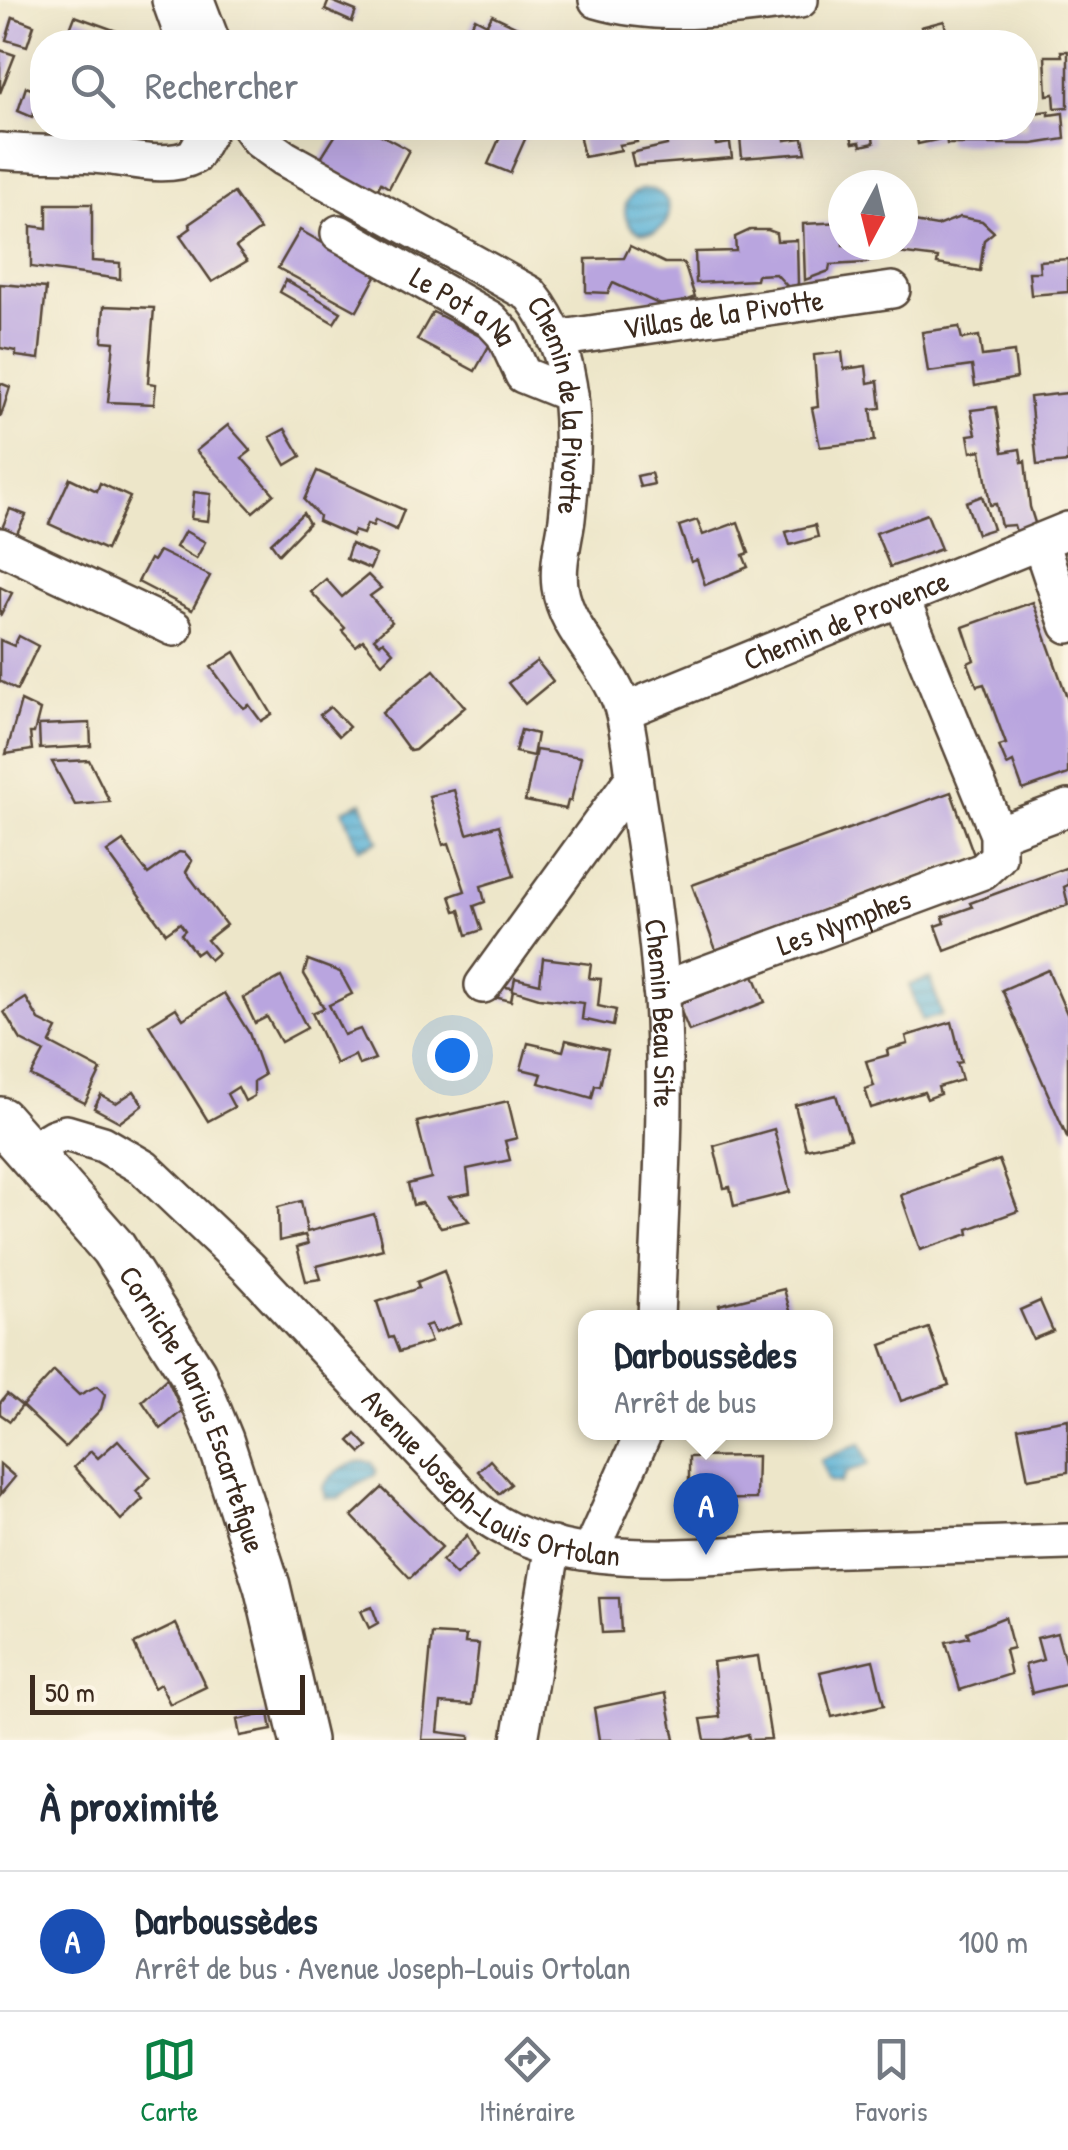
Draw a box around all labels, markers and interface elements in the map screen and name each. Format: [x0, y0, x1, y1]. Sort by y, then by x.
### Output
search box [30, 30, 1038, 140]
icon: search [65, 58, 120, 113]
text: Rechercher [145, 59, 298, 111]
north arrow [828, 170, 918, 260]
street label: Le Pot a Na [403, 257, 528, 352]
street label: Villas de la Pivotte [620, 279, 826, 348]
street label: Chemin de la Pivotte [518, 287, 593, 517]
street label: Chemin de Provence [737, 560, 955, 679]
street label: Les Nymphes [771, 879, 916, 964]
street label: Chemin Beau Site [636, 916, 685, 1108]
your location [427, 1030, 478, 1081]
street label: Corniche Marius Escartefigue [110, 1258, 276, 1558]
popup [578, 1310, 833, 1440]
text: Darboussèdes [614, 1328, 797, 1380]
street label: Avenue Joseph-Louis Ortolan [353, 1380, 622, 1575]
text: Arrêt de bus [614, 1380, 756, 1423]
pin: A [674, 1472, 738, 1555]
scale bar [30, 1670, 305, 1714]
text: 50 m [45, 1673, 95, 1711]
text: À proximité [40, 1777, 219, 1834]
text: Darboussèdes [135, 1894, 318, 1946]
text: A [65, 1920, 80, 1963]
text: 100 m [959, 1920, 1028, 1963]
text: Arrêt de bus · Avenue Joseph-Louis Ortolan [135, 1946, 631, 1989]
tab: Carte [140, 2032, 198, 2130]
tab: Itinéraire [479, 2032, 575, 2130]
tab: Favoris [856, 2032, 928, 2130]

